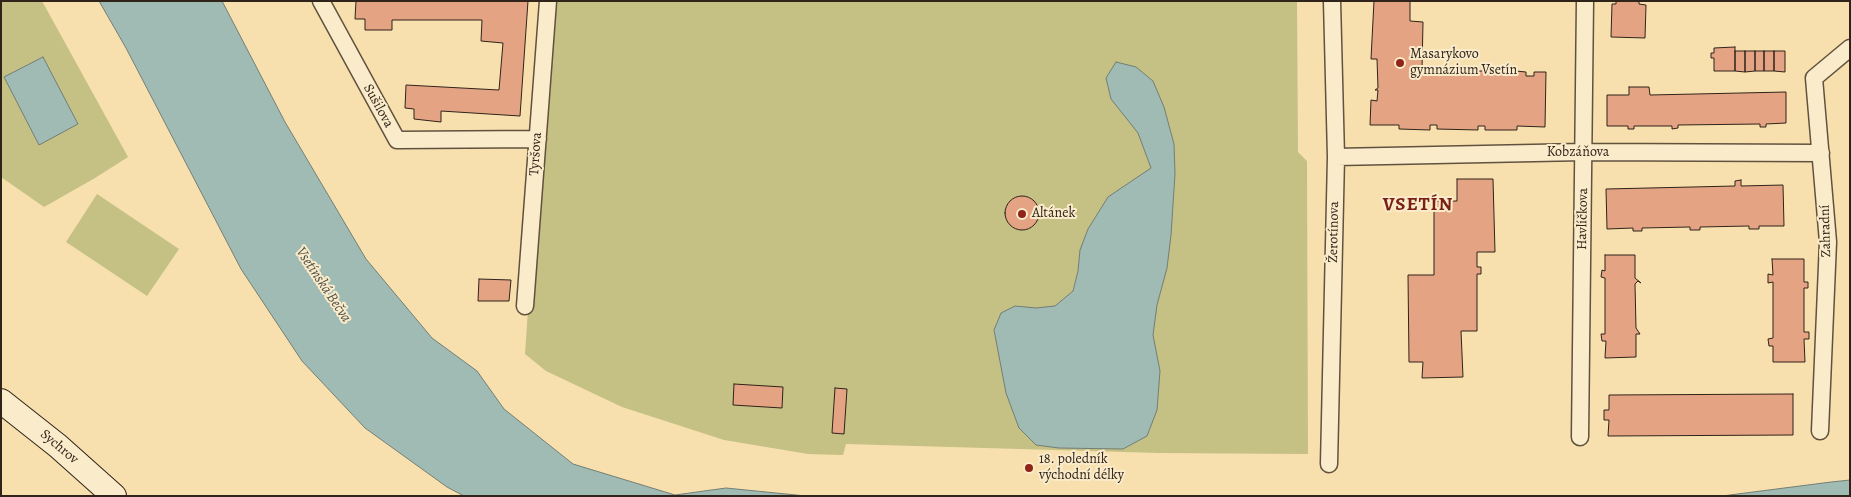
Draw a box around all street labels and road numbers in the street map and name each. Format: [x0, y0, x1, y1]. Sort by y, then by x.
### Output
street label: Sušilova [359, 81, 397, 131]
street label: Tyršova [526, 132, 546, 176]
street label: Kobzáňova [1547, 145, 1609, 161]
street label: Havlíčkova [1574, 188, 1592, 250]
street label: Žerotínova [1325, 201, 1343, 263]
street label: Zahradní [1817, 204, 1835, 258]
street label: Sychrov [36, 426, 82, 468]

